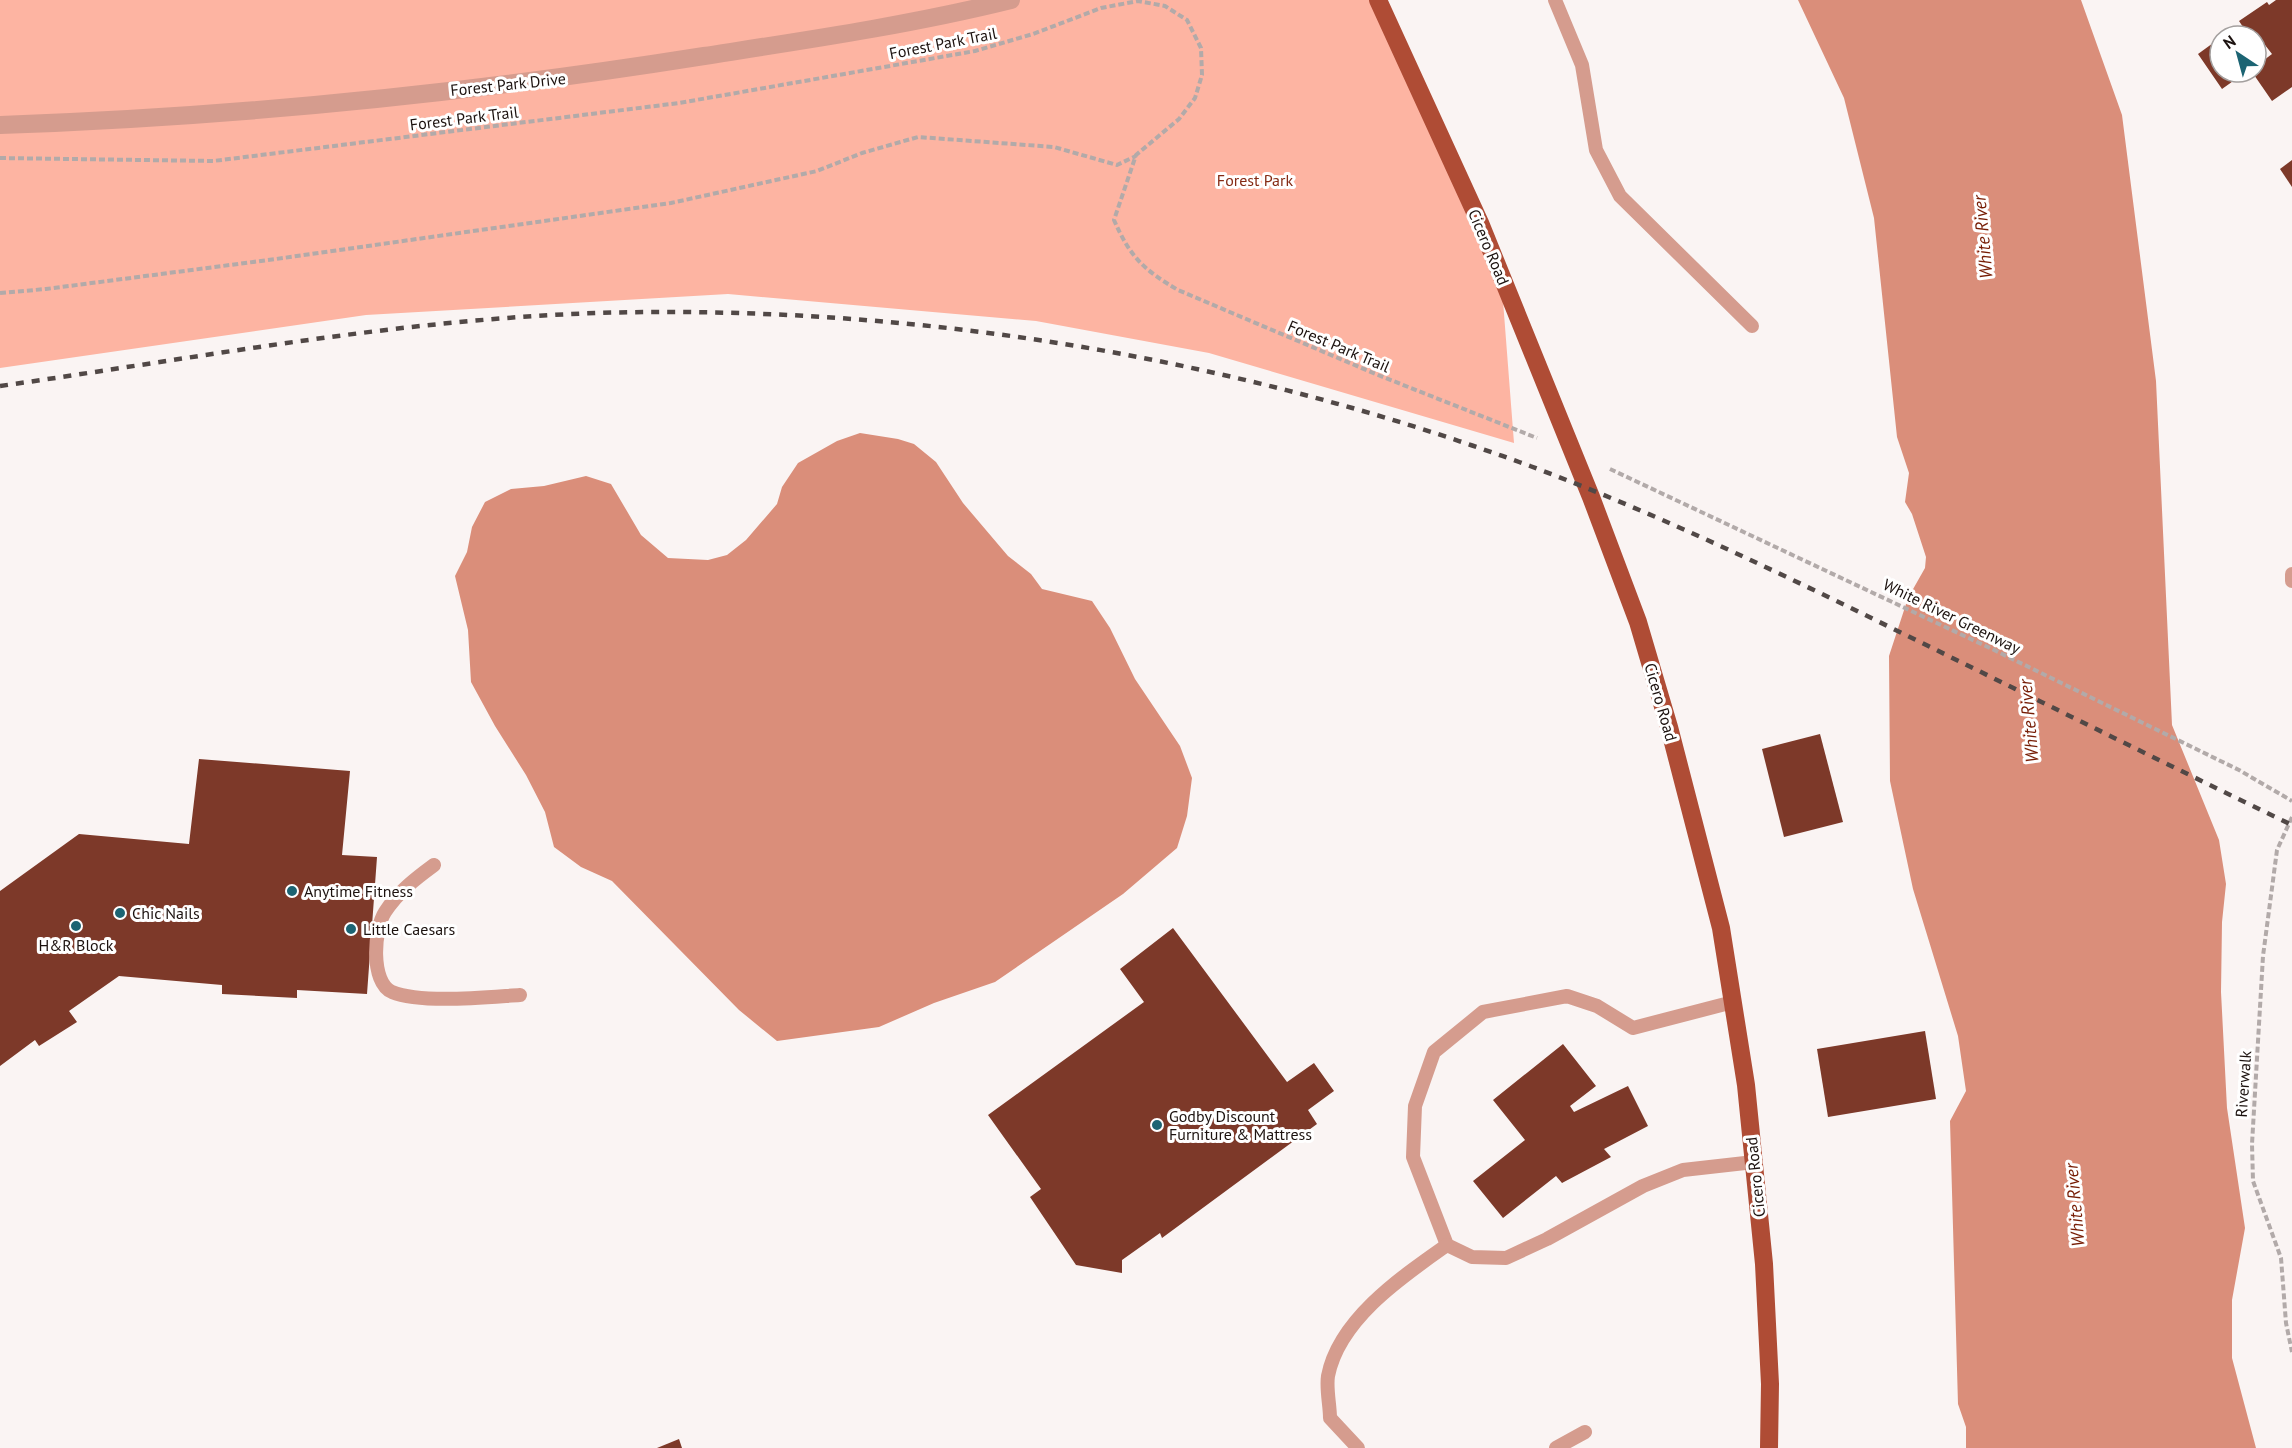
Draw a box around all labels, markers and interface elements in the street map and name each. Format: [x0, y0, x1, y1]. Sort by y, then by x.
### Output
street label: Forest Park Trail [888, 23, 999, 63]
north arrow [2208, 24, 2268, 84]
text: N [2219, 31, 2239, 53]
street label: Forest Park Drive [449, 68, 567, 100]
street label: Forest Park Trail [409, 101, 520, 135]
park label: Forest Park [1217, 170, 1293, 190]
water label: White River [1967, 193, 1998, 280]
street label: Cicero Road [1464, 206, 1514, 288]
street label: Forest Park Trail [1285, 315, 1393, 377]
street label: White River Greenway [1880, 574, 2024, 658]
street label: Cicero Road [1640, 661, 1682, 743]
water label: White River [2013, 677, 2044, 764]
place label: Anytime Fitness [304, 881, 413, 901]
marker: Anytime Fitness [285, 884, 299, 898]
place label: Chic Nails [132, 903, 200, 923]
marker: Chic Nails [113, 906, 127, 920]
marker: H&R Block [69, 919, 83, 933]
place label: Little Caesars [363, 919, 456, 939]
marker: Little Caesars [344, 922, 358, 936]
place label: H&R Block [38, 935, 114, 955]
street label: Riverwalk [2231, 1050, 2255, 1118]
place label: Godby Discount Furniture & Mattress [1169, 1106, 1312, 1144]
marker: Godby Discount Furniture & Mattress [1150, 1118, 1164, 1132]
street label: Cicero Road [1741, 1136, 1769, 1218]
water label: White River [2059, 1161, 2090, 1248]

